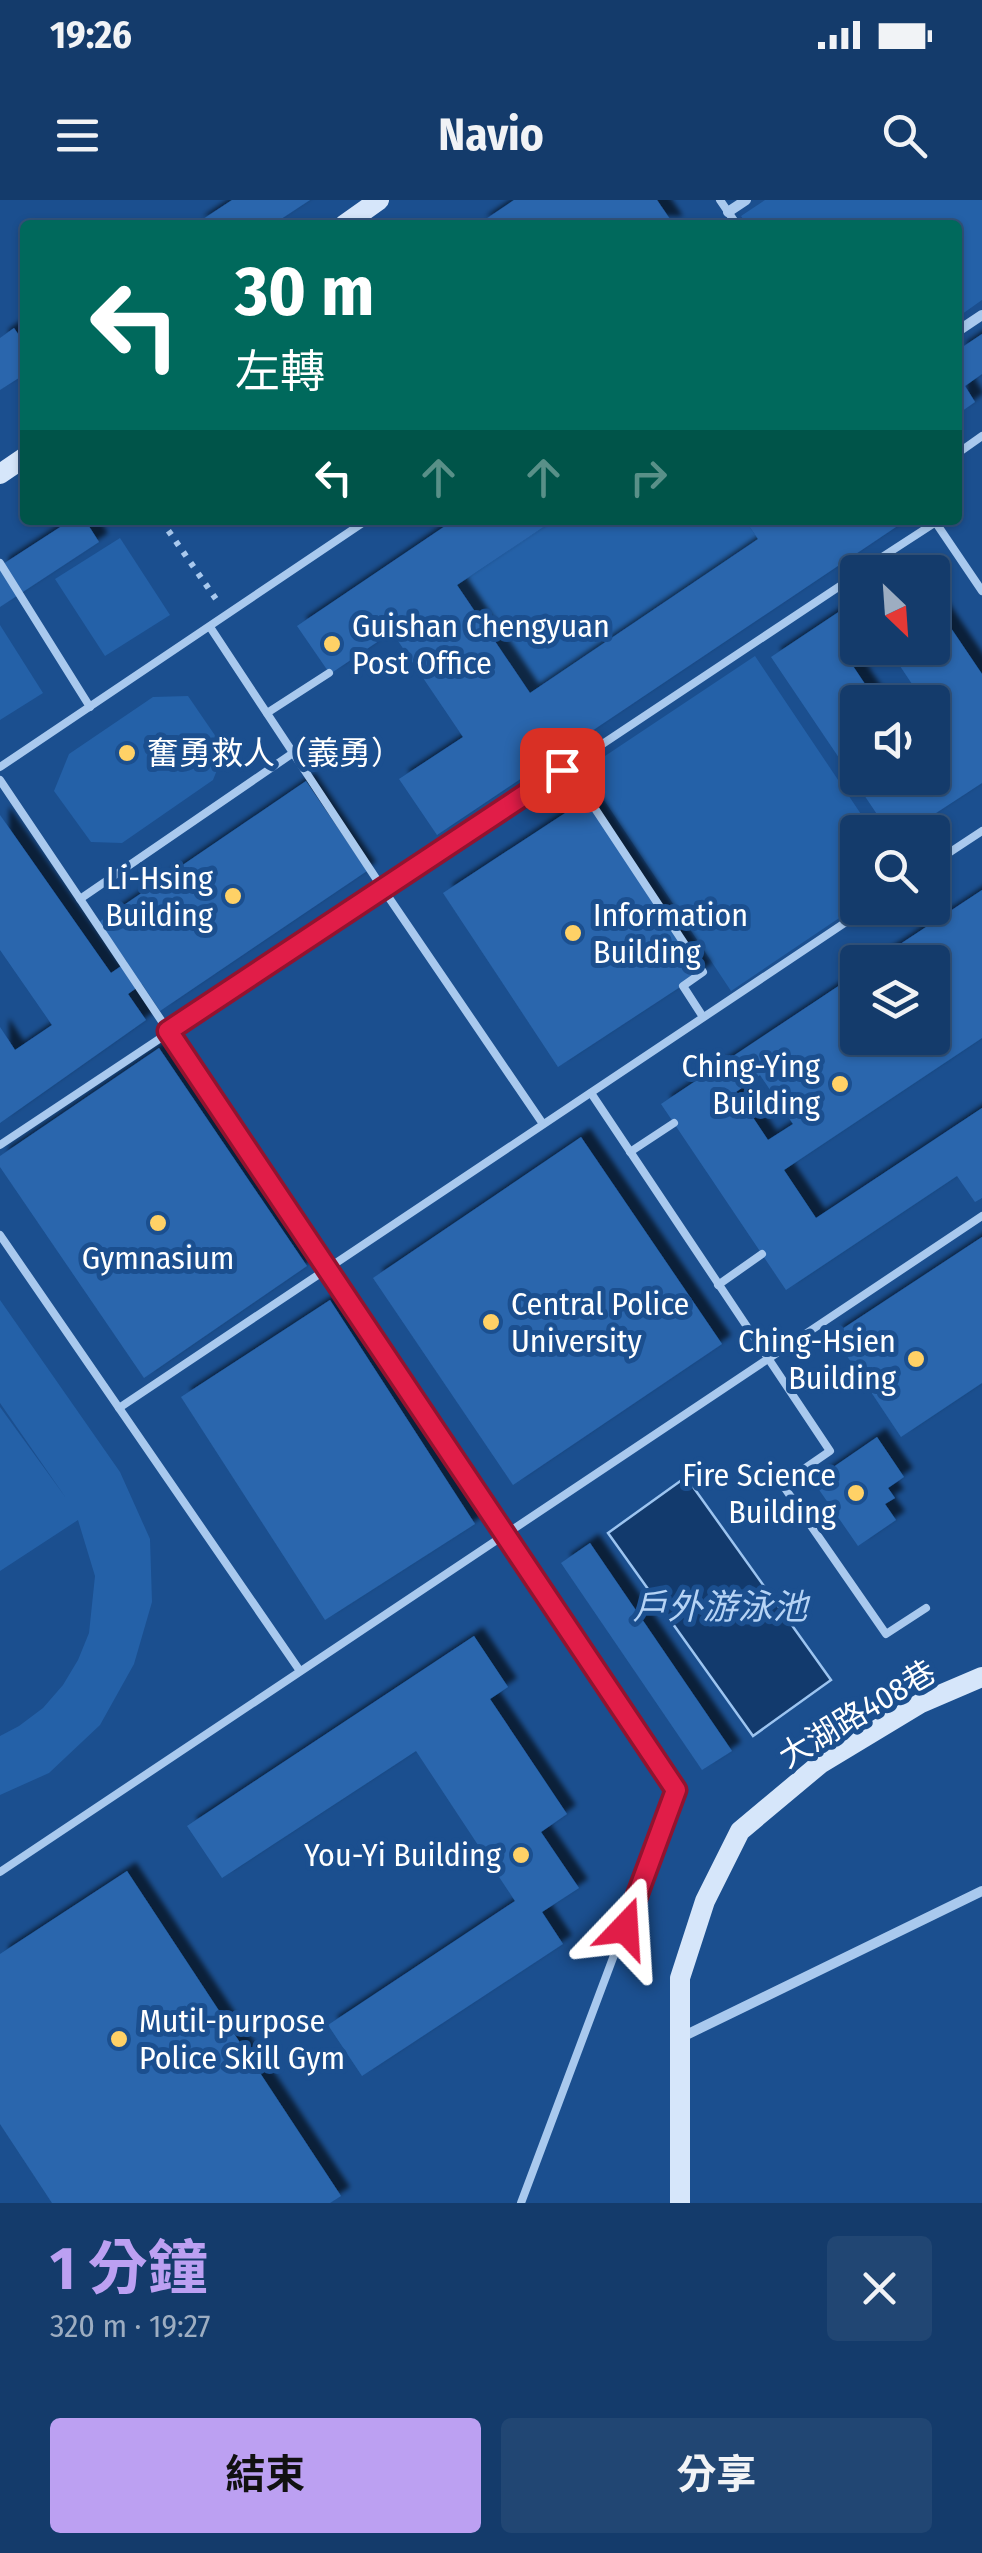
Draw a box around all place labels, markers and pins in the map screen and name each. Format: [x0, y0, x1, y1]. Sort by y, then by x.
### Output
place label: Guishan Chengyuan Post Office [352, 607, 610, 682]
marker: Guishan Chengyuan Post Office [321, 633, 343, 655]
pin [520, 728, 605, 813]
place label: 奮勇救人（義勇） [147, 734, 403, 772]
marker: 奮勇救人（義勇） [116, 742, 138, 764]
place label: Li-Hsing Building [105, 859, 213, 934]
marker: Li-Hsing Building [222, 885, 244, 907]
place label: Information Building [593, 896, 748, 971]
marker: Information Building [562, 922, 584, 944]
place label: Ching-Ying Building [682, 1047, 820, 1122]
marker: Ching-Ying Building [829, 1073, 851, 1095]
marker: Gymnasium [147, 1212, 169, 1234]
place label: Gymnasium [82, 1239, 234, 1277]
place label: Central Police University [511, 1285, 689, 1360]
marker: Central Police University [480, 1311, 502, 1333]
place label: Ching-Hsien Building [738, 1322, 896, 1397]
marker: Ching-Hsien Building [905, 1348, 927, 1370]
place label: Fire Science Building [682, 1456, 836, 1531]
marker: Fire Science Building [845, 1482, 867, 1504]
place label: You-Yi Building [304, 1836, 501, 1874]
marker: You-Yi Building [510, 1844, 532, 1866]
place label: Mutil-purpose Police Skill Gym [139, 2002, 345, 2077]
marker: Mutil-purpose Police Skill Gym [108, 2028, 130, 2050]

